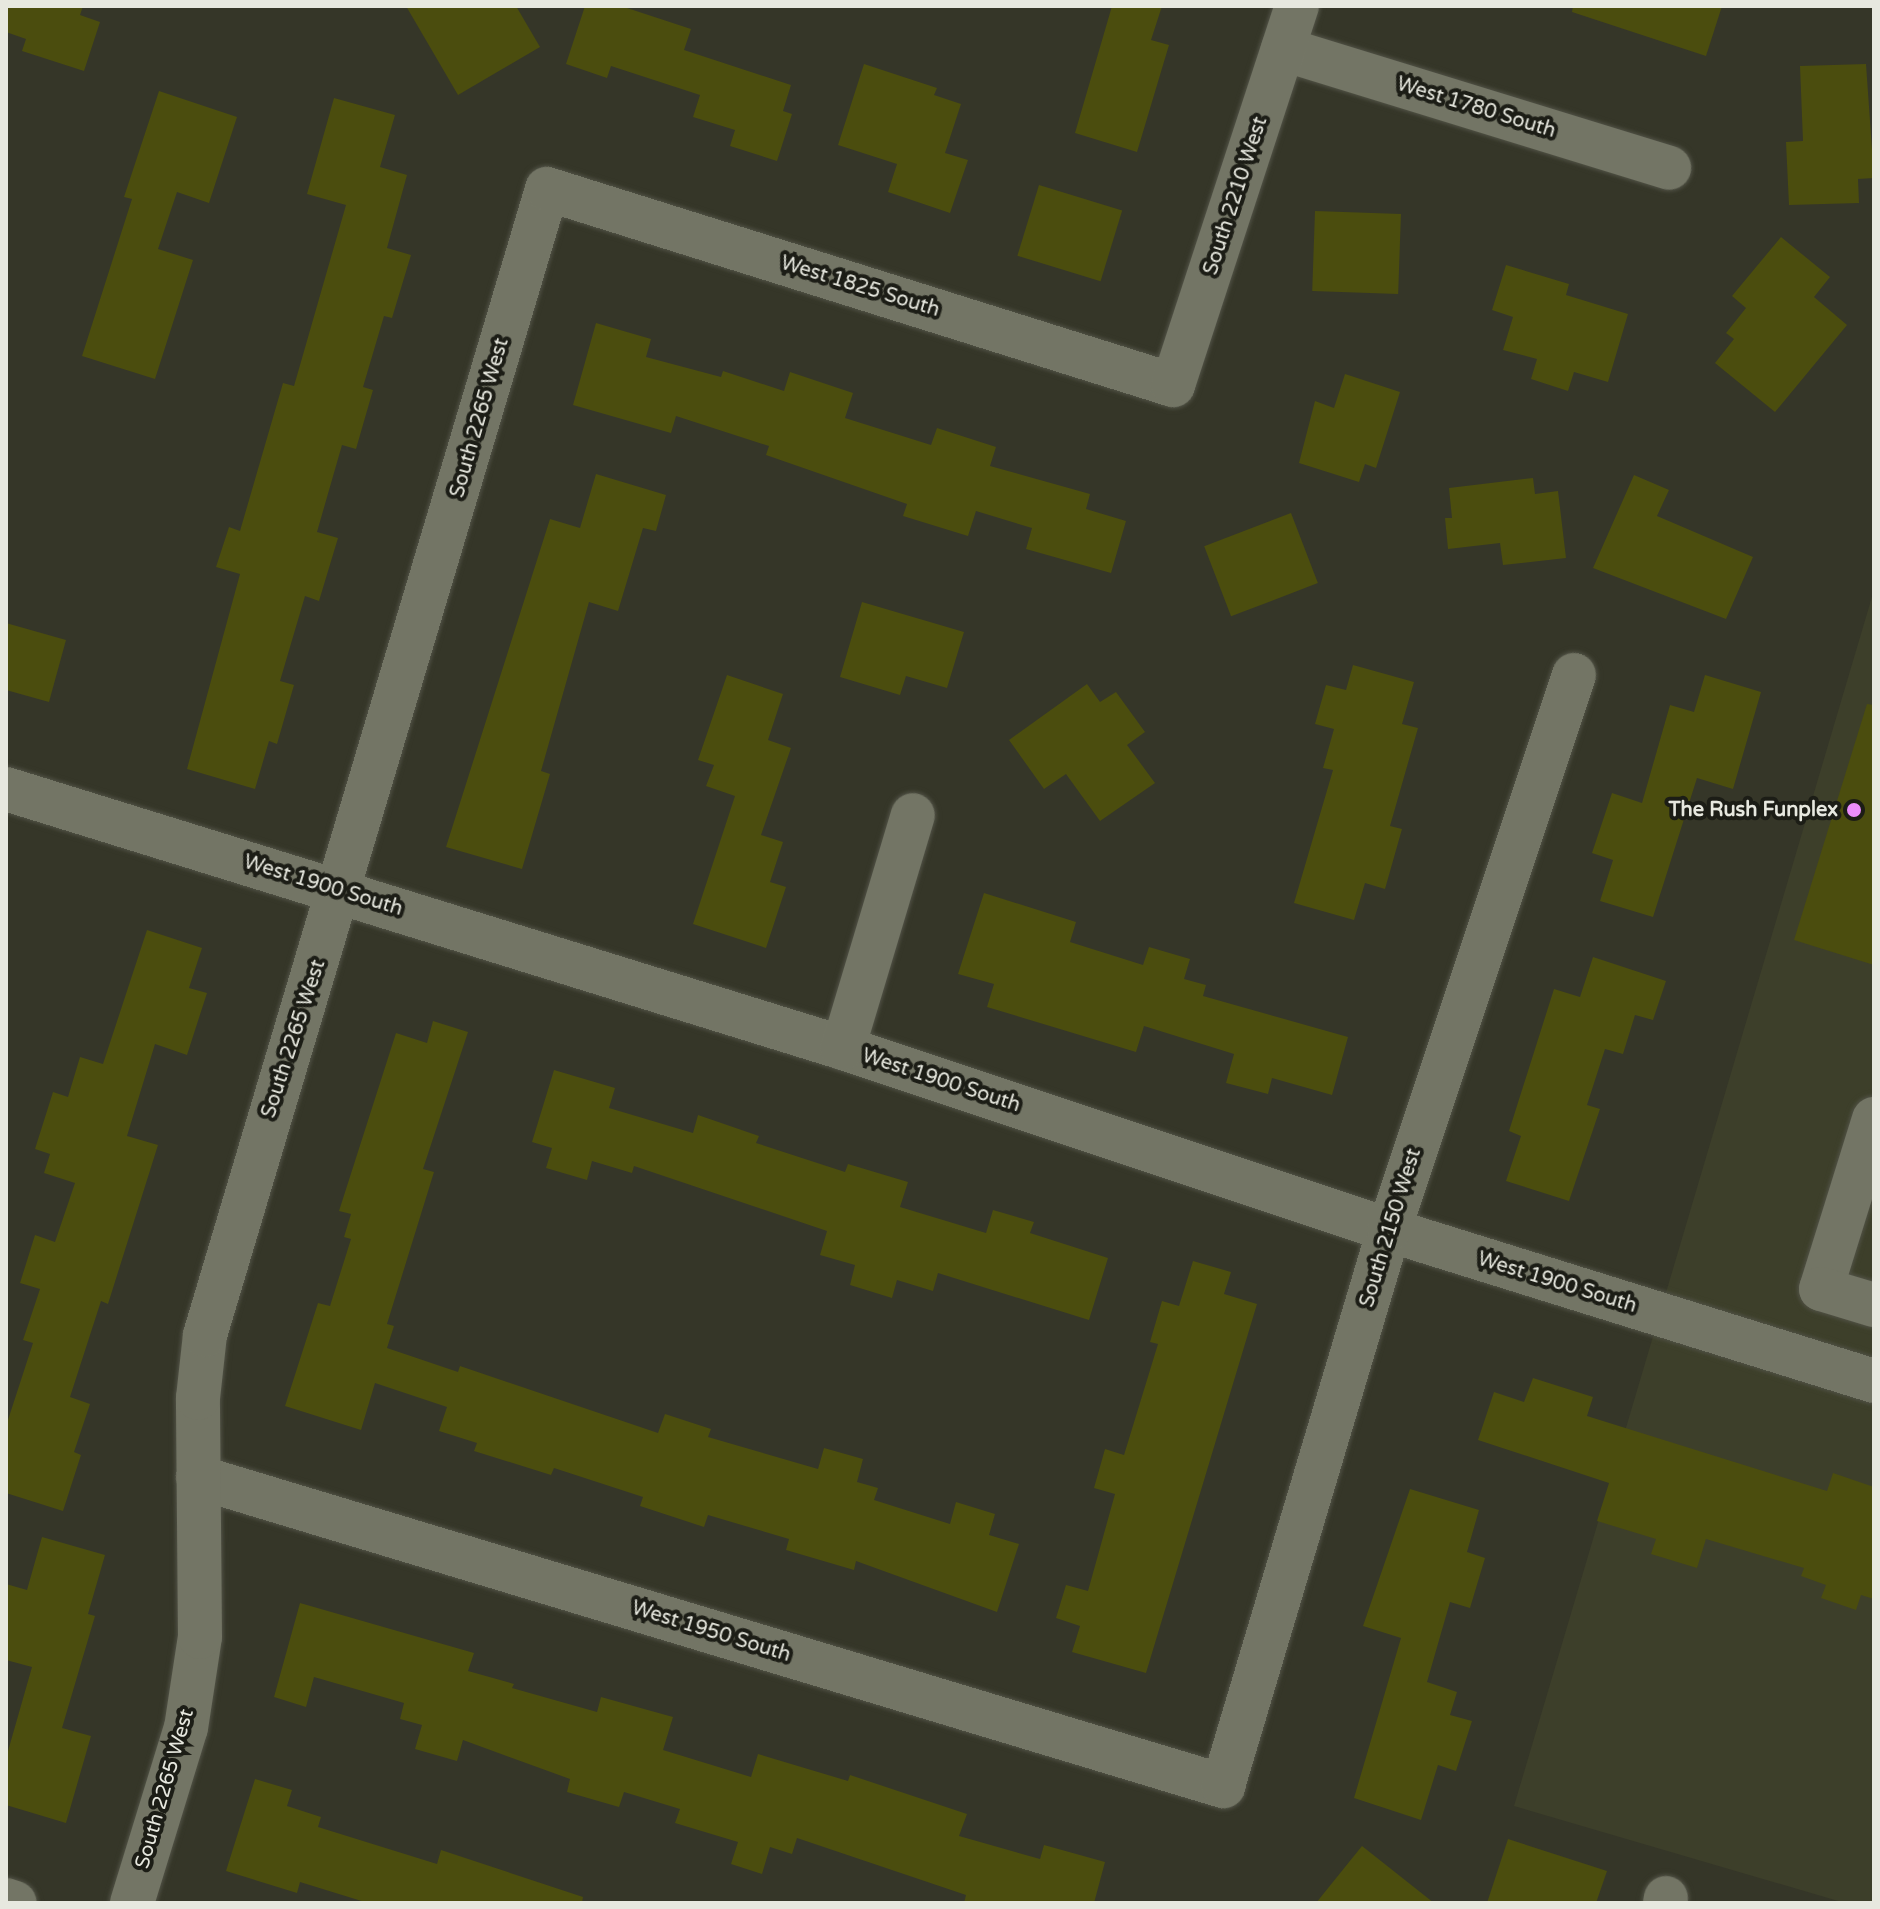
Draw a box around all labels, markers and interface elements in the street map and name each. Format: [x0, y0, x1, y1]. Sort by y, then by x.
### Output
street label: West 1780 South [1394, 72, 1558, 144]
street label: South 2210 West [1199, 114, 1273, 278]
street label: West 1825 South [778, 251, 942, 323]
street label: South 2265 West [446, 335, 514, 501]
place label: The Rush Funplex [1668, 798, 1838, 822]
marker: The Rush Funplex [1845, 801, 1863, 819]
street label: West 1900 South [241, 850, 405, 922]
street label: South 2265 West [257, 957, 331, 1121]
street label: West 1900 South [859, 1044, 1023, 1118]
street label: South 2150 West [1355, 1146, 1427, 1310]
street label: West 1900 South [1475, 1247, 1639, 1319]
street label: West 1950 South [629, 1596, 793, 1668]
street label: South 2265 West [131, 1706, 199, 1872]

